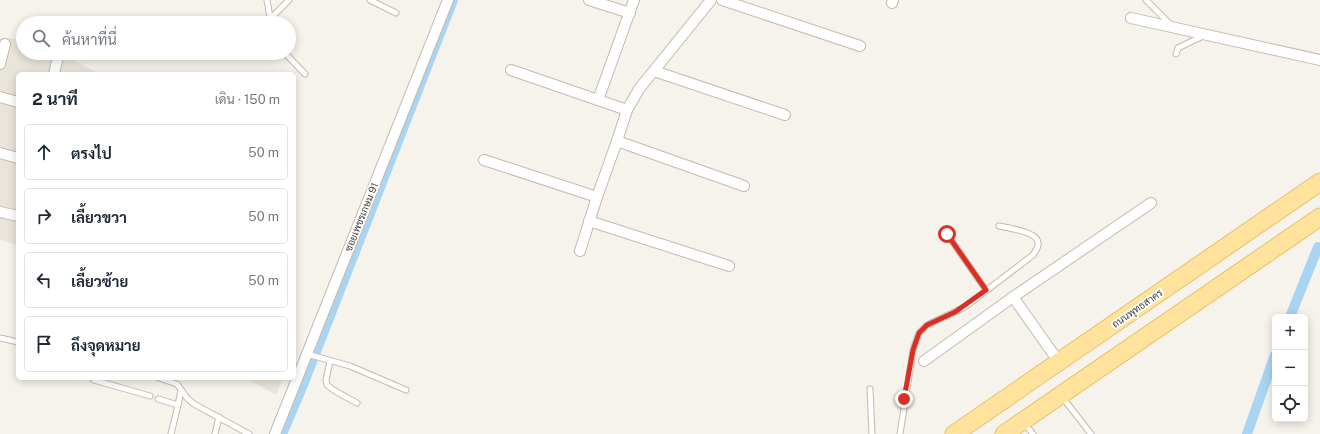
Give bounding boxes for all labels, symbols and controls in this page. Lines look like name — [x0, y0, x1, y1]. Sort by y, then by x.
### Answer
search box — [16, 16, 296, 60]
icon: search — [30, 27, 52, 49]
text: ค้นหาที่นี่ — [62, 31, 117, 48]
text: 2 นาที — [32, 89, 78, 109]
text: เดิน · 150 m — [215, 92, 280, 107]
icon: ahead — [33, 141, 55, 163]
text: ตรงไป — [71, 145, 112, 162]
text: 50 m — [248, 145, 279, 160]
street label: ซอยเพชรเกษม 91 — [342, 181, 380, 253]
icon: right — [33, 205, 55, 227]
text: เลี้ยวขวา — [71, 209, 127, 226]
text: 50 m — [248, 209, 279, 224]
route start — [938, 225, 956, 243]
icon: left — [33, 269, 55, 291]
text: เลี้ยวซ้าย — [71, 273, 128, 290]
text: 50 m — [248, 273, 279, 288]
street label: ถนนพุทธสาคร — [1109, 286, 1166, 332]
map controls — [1272, 314, 1308, 422]
button: + — [1272, 314, 1308, 350]
icon: arrive — [33, 333, 55, 355]
text: ถึงจุดหมาย — [71, 337, 141, 354]
button: − — [1272, 350, 1308, 386]
button: locate — [1272, 386, 1308, 422]
route end — [895, 390, 913, 408]

